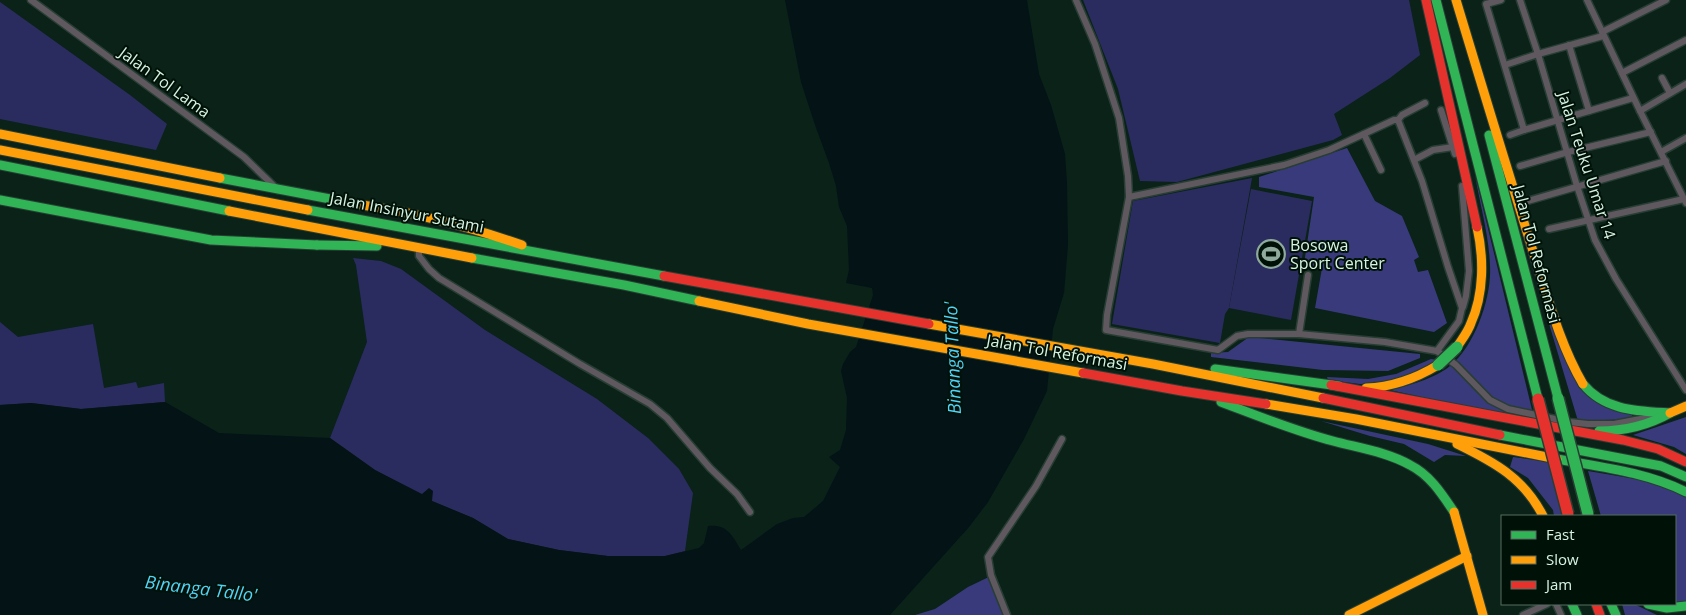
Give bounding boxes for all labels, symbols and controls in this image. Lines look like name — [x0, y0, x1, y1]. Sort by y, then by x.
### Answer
street label: Jalan Tol Lama — [113, 40, 215, 123]
street label: Jalan Teuku Umar 14 — [1552, 86, 1621, 242]
street label: Jalan Tol Reformasi — [1507, 180, 1566, 326]
street label: Jalan Insinyur Sutami — [326, 186, 486, 238]
place label: Bosowa Sport Center — [1290, 234, 1385, 274]
sports icon: Bosowa Sport Center — [1256, 239, 1286, 269]
water label: Binanga Tallo' — [938, 300, 966, 415]
street label: Jalan Tol Reformasi — [983, 328, 1129, 375]
legend — [1501, 515, 1676, 605]
text: Fast — [1546, 524, 1575, 544]
text: Slow — [1546, 549, 1579, 569]
water label: Binanga Tallo' — [144, 569, 260, 607]
text: Jam — [1544, 574, 1572, 594]

